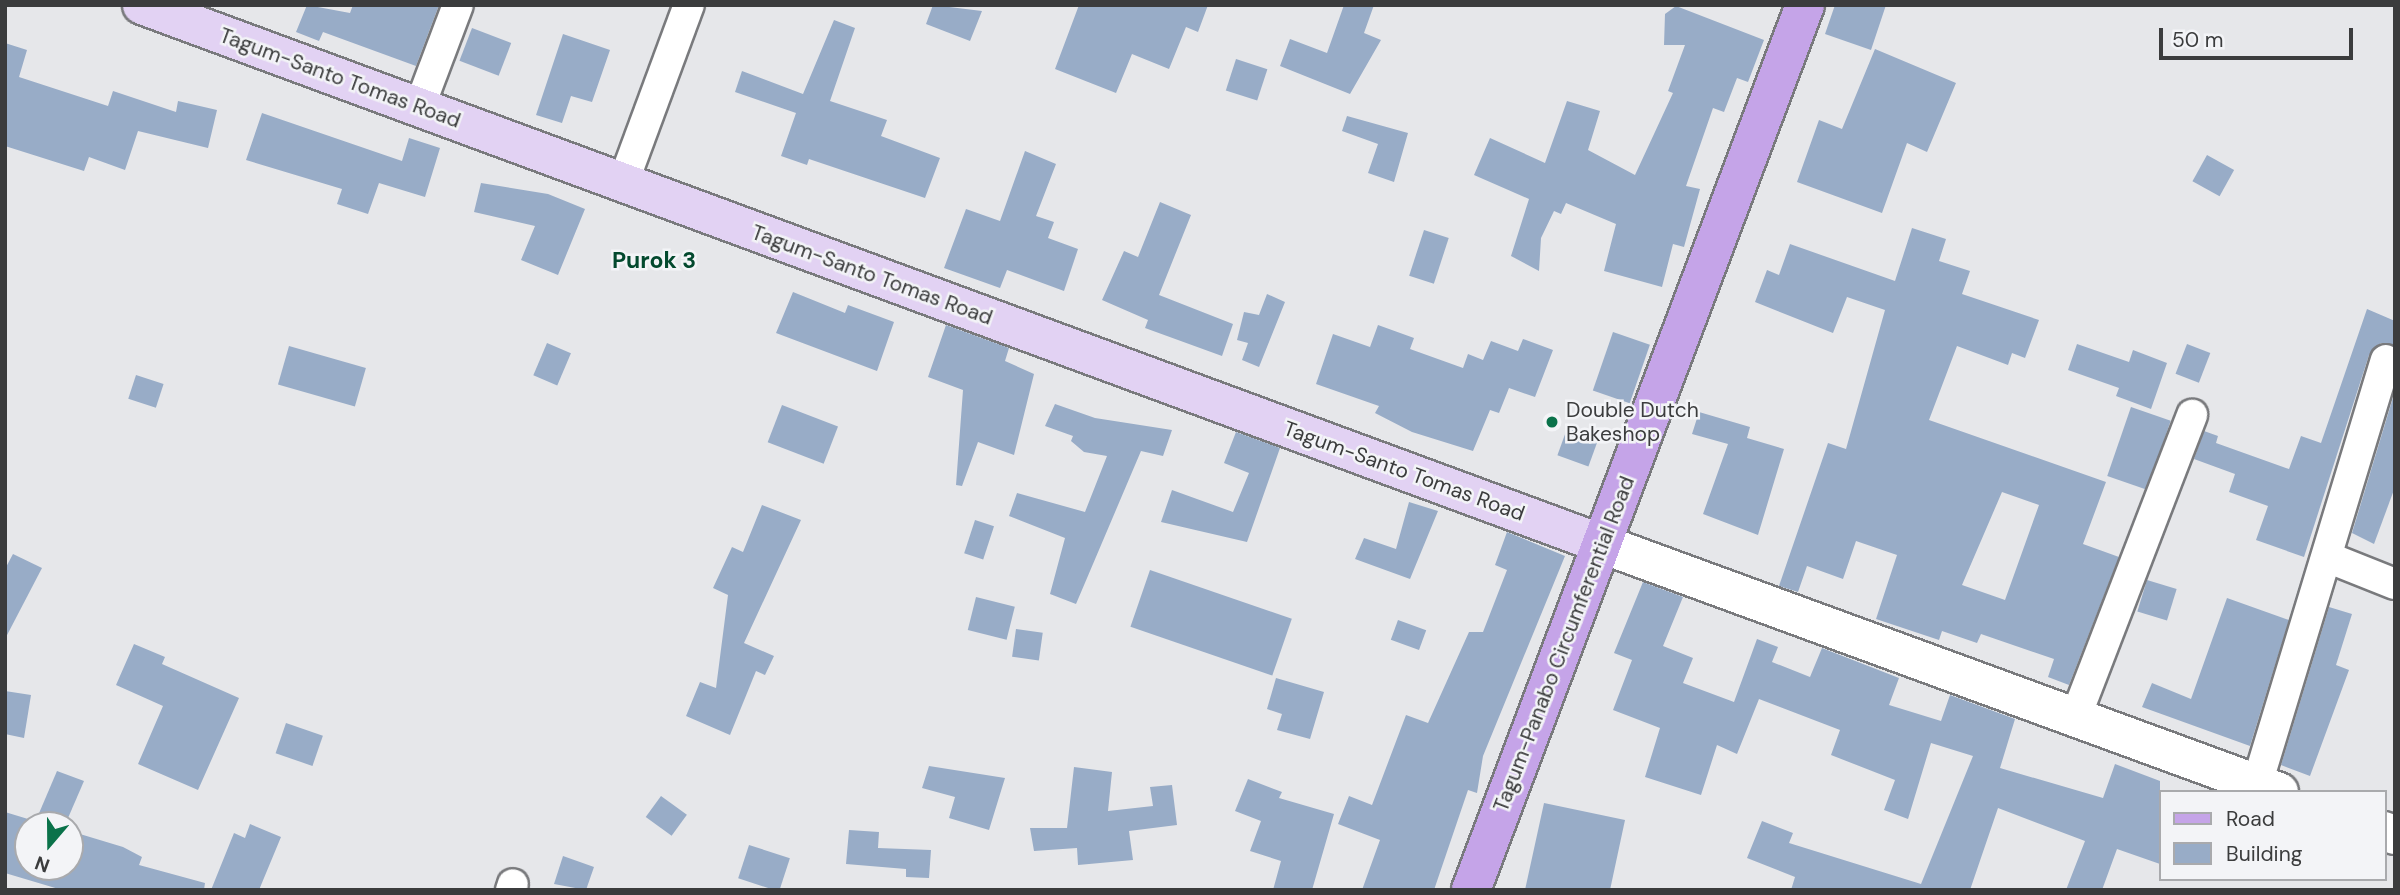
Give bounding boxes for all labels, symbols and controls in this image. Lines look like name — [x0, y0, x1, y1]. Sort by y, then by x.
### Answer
scale bar — [2162, 14, 2356, 58]
street label: Tagum-Santo Tomas Road — [216, 23, 464, 133]
text: 50 m — [2172, 26, 2223, 54]
street label: Tagum-Santo Tomas Road — [748, 220, 996, 330]
district label: Purok 3 — [612, 246, 696, 274]
place label: Double Dutch Bakeshop — [1566, 397, 1699, 447]
marker: Double Dutch Bakeshop — [1544, 414, 1560, 430]
street label: Tagum-Santo Tomas Road — [1280, 416, 1528, 526]
street label: Tagum-Panabo Circumferential Road — [1488, 473, 1640, 815]
legend — [2158, 790, 2386, 881]
text: Road — [2226, 805, 2275, 833]
north arrow — [14, 811, 84, 881]
text: Building — [2226, 840, 2302, 868]
text: N — [32, 850, 53, 878]

